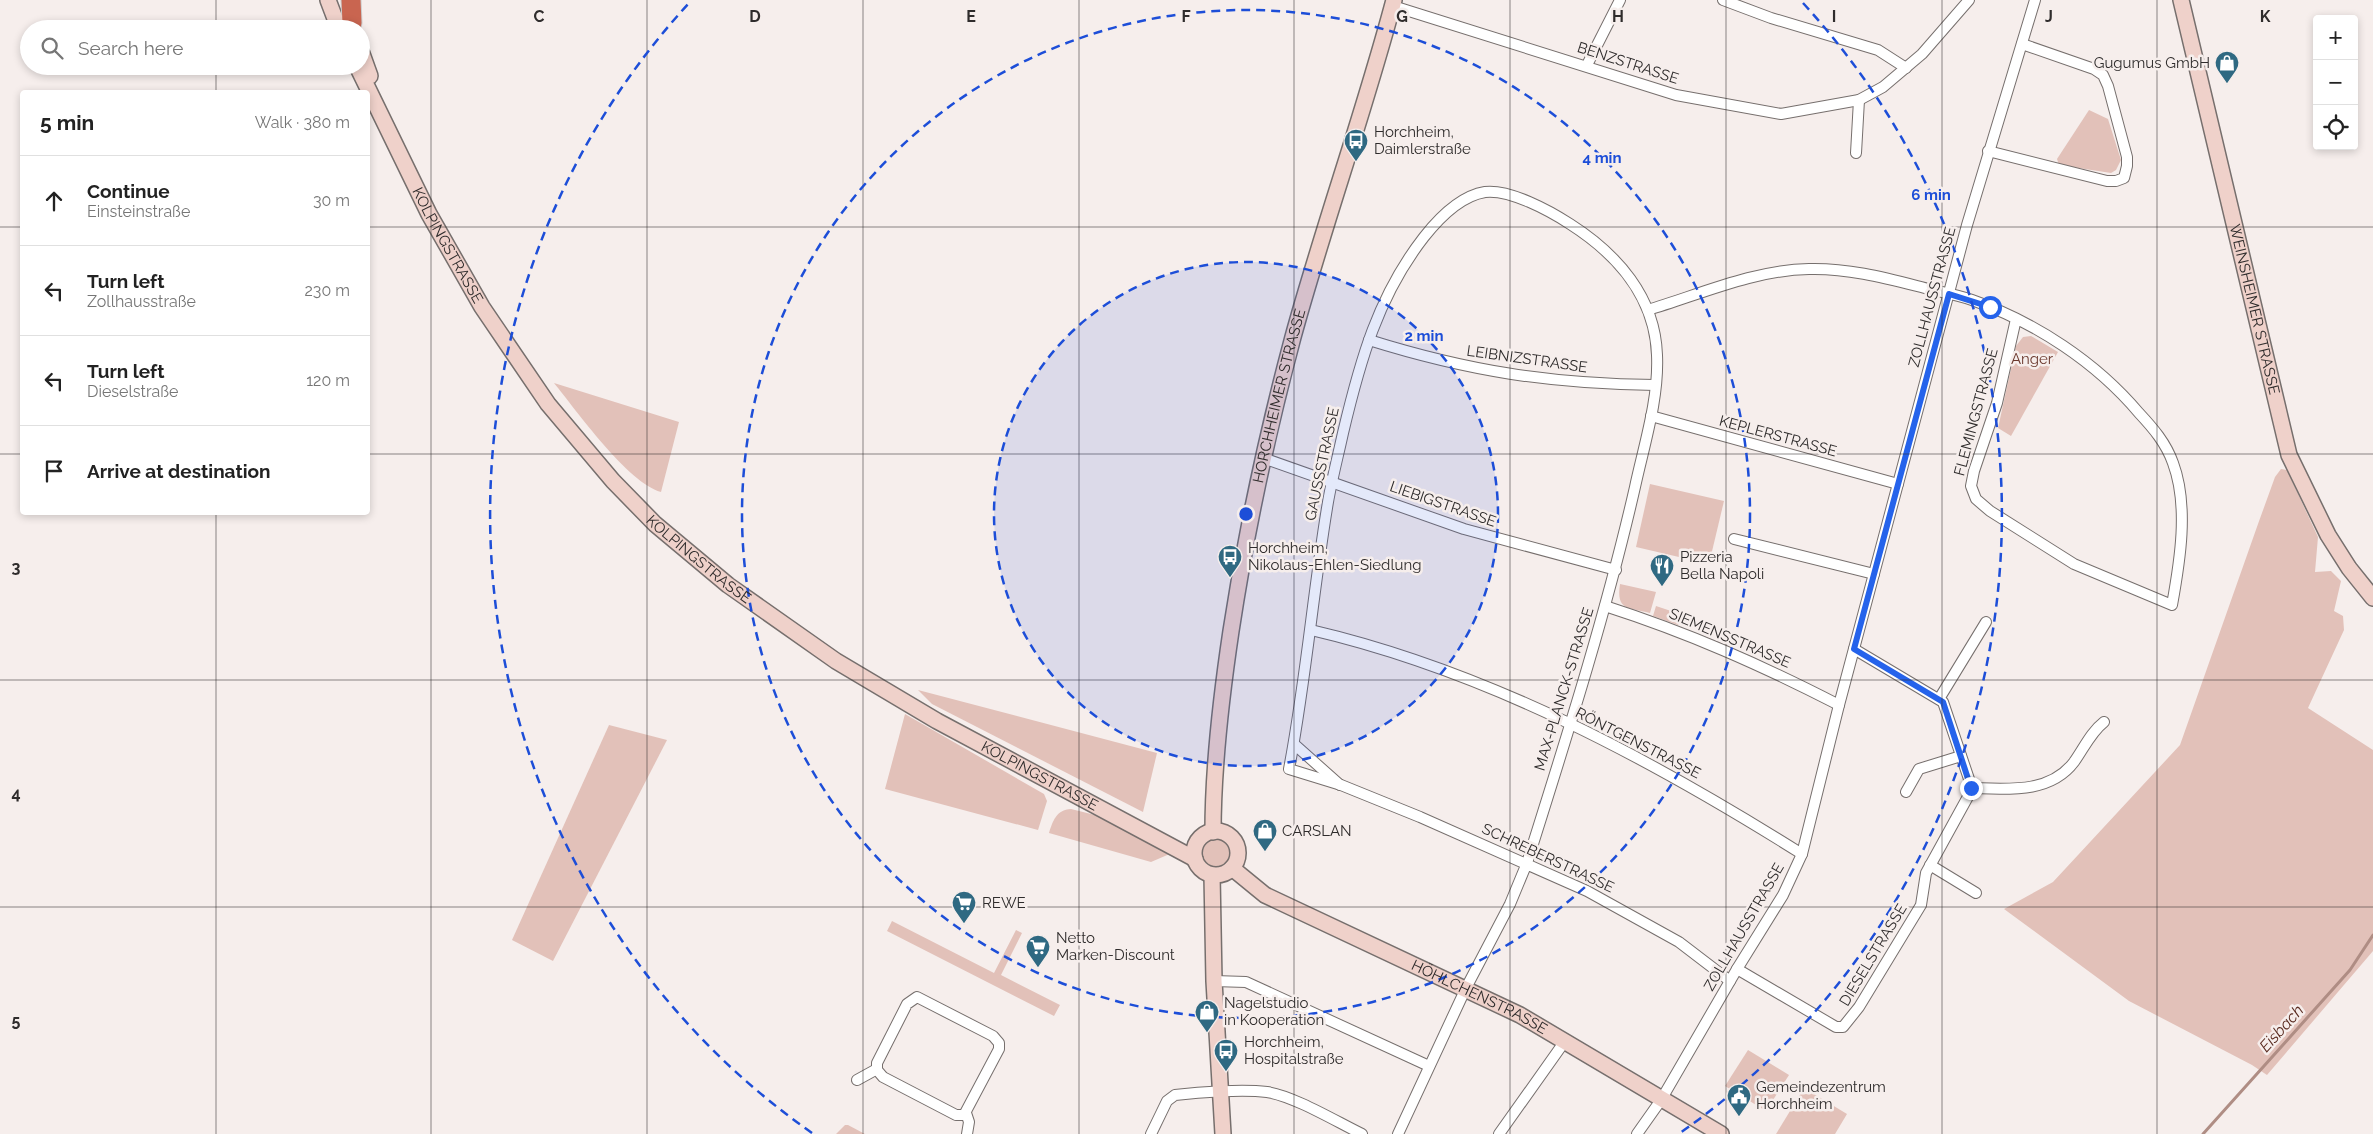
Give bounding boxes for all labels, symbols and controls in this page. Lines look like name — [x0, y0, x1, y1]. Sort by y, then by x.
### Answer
text: C — [534, 7, 545, 26]
text: D — [749, 7, 761, 26]
text: E — [966, 7, 976, 26]
text: F — [1181, 7, 1191, 26]
text: G — [1396, 7, 1408, 26]
text: H — [1612, 7, 1624, 26]
text: I — [1832, 7, 1836, 26]
text: J — [2045, 7, 2053, 26]
text: K — [2260, 7, 2271, 26]
map controls — [2313, 15, 2358, 150]
button: + — [2313, 15, 2358, 60]
search box — [20, 20, 370, 75]
icon: search — [38, 34, 66, 62]
text: Search here — [78, 37, 184, 59]
street label: BENZSTRASSE — [1575, 38, 1681, 88]
shop icon: Gugumus GmbH — [2214, 50, 2240, 84]
place label: Gugumus GmbH — [2094, 54, 2210, 72]
button: − — [2313, 60, 2358, 105]
button: locate — [2313, 105, 2358, 150]
text: 5 min — [40, 110, 94, 135]
text: Walk · 380 m — [255, 113, 350, 132]
place label: Horchheim, Daimlerstraße — [1374, 123, 1471, 158]
bus stop icon: Horchheim, Daimlerstraße — [1343, 128, 1369, 162]
text: 4 min — [1582, 149, 1622, 167]
text: Continue — [87, 180, 170, 202]
street label: KOLPINGSTRASSE — [408, 184, 487, 307]
text: 6 min — [1911, 186, 1951, 204]
icon: ahead — [40, 187, 68, 215]
text: 30 m — [313, 191, 350, 210]
text: Einsteinstraße — [87, 202, 190, 221]
street label: WEINSHEIMER STRASSE — [2226, 222, 2283, 396]
street label: ZOLLHAUSSTRASSE — [1905, 225, 1959, 369]
text: Turn left — [87, 270, 164, 292]
icon: left — [40, 277, 68, 305]
text: 230 m — [305, 281, 350, 300]
text: Zollhausstraße — [87, 292, 196, 311]
route start — [1979, 296, 2002, 319]
street label: HORCHHEIMER STRASSE — [1249, 307, 1309, 485]
text: 2 min — [1405, 327, 1443, 345]
street label: LEIBNIZSTRASSE — [1466, 342, 1588, 376]
street label: FLEMINGSTRASSE — [1950, 346, 2002, 478]
park label: Anger — [2011, 350, 2054, 368]
text: Turn left — [87, 360, 164, 382]
icon: left — [40, 367, 68, 395]
text: 120 m — [306, 371, 350, 390]
text: Dieselstraße — [87, 382, 178, 401]
street label: GAUSSSTRASSE — [1301, 406, 1343, 522]
street label: KEPLERSTRASSE — [1717, 412, 1839, 460]
icon: arrive — [40, 457, 68, 485]
text: Arrive at destination — [87, 460, 271, 482]
street label: LIEBIGSTRASSE — [1387, 477, 1499, 531]
centre of rings — [1237, 505, 1255, 523]
street label: KOLPINGSTRASSE — [642, 511, 754, 607]
place label: Horchheim, Nikolaus-Ehlen-Siedlung — [1248, 539, 1421, 574]
bus stop icon: Horchheim, Nikolaus-Ehlen-Siedlung — [1217, 544, 1243, 578]
place label: Pizzeria Bella Napoli — [1680, 548, 1764, 583]
restaurant icon: Pizzeria Bella Napoli — [1649, 553, 1675, 587]
text: 3 — [12, 558, 21, 577]
street label: SIEMENSSTRASSE — [1667, 604, 1793, 672]
street label: MAX-PLANCK-STRASSE — [1531, 605, 1597, 773]
street label: RÖNTGENSTRASSE — [1572, 703, 1704, 782]
street label: KOLPINGSTRASSE — [978, 737, 1101, 815]
route end — [1960, 777, 1983, 800]
text: 4 — [11, 784, 21, 803]
shop icon: CARSLAN — [1252, 818, 1278, 852]
street label: SCHREBERSTRASSE — [1479, 819, 1617, 897]
place label: CARSLAN — [1282, 822, 1352, 840]
street label: ZOLLHAUSSTRASSE — [1700, 860, 1788, 994]
supermarket icon: REWE — [951, 890, 977, 924]
place label: REWE — [982, 894, 1026, 912]
street label: DIESELSTRASSE — [1835, 901, 1911, 1009]
place label: Netto Marken-Discount — [1056, 929, 1175, 964]
supermarket icon: Netto Marken-Discount — [1025, 934, 1051, 968]
street label: HÖHLCHENSTRASSE — [1408, 956, 1551, 1038]
place label: Nagelstudio in Kooperation — [1224, 994, 1324, 1029]
shop icon: Nagelstudio in Kooperation — [1194, 999, 1220, 1033]
water label: Eisbach — [2255, 1001, 2307, 1056]
text: 5 — [12, 1011, 21, 1030]
place label: Horchheim, Hospitalstraße — [1244, 1033, 1344, 1068]
bus stop icon: Horchheim, Hospitalstraße — [1213, 1038, 1239, 1072]
place label: Gemeindezentrum Horchheim — [1756, 1078, 1886, 1113]
public building icon: Gemeindezentrum Horchheim — [1726, 1083, 1752, 1117]

